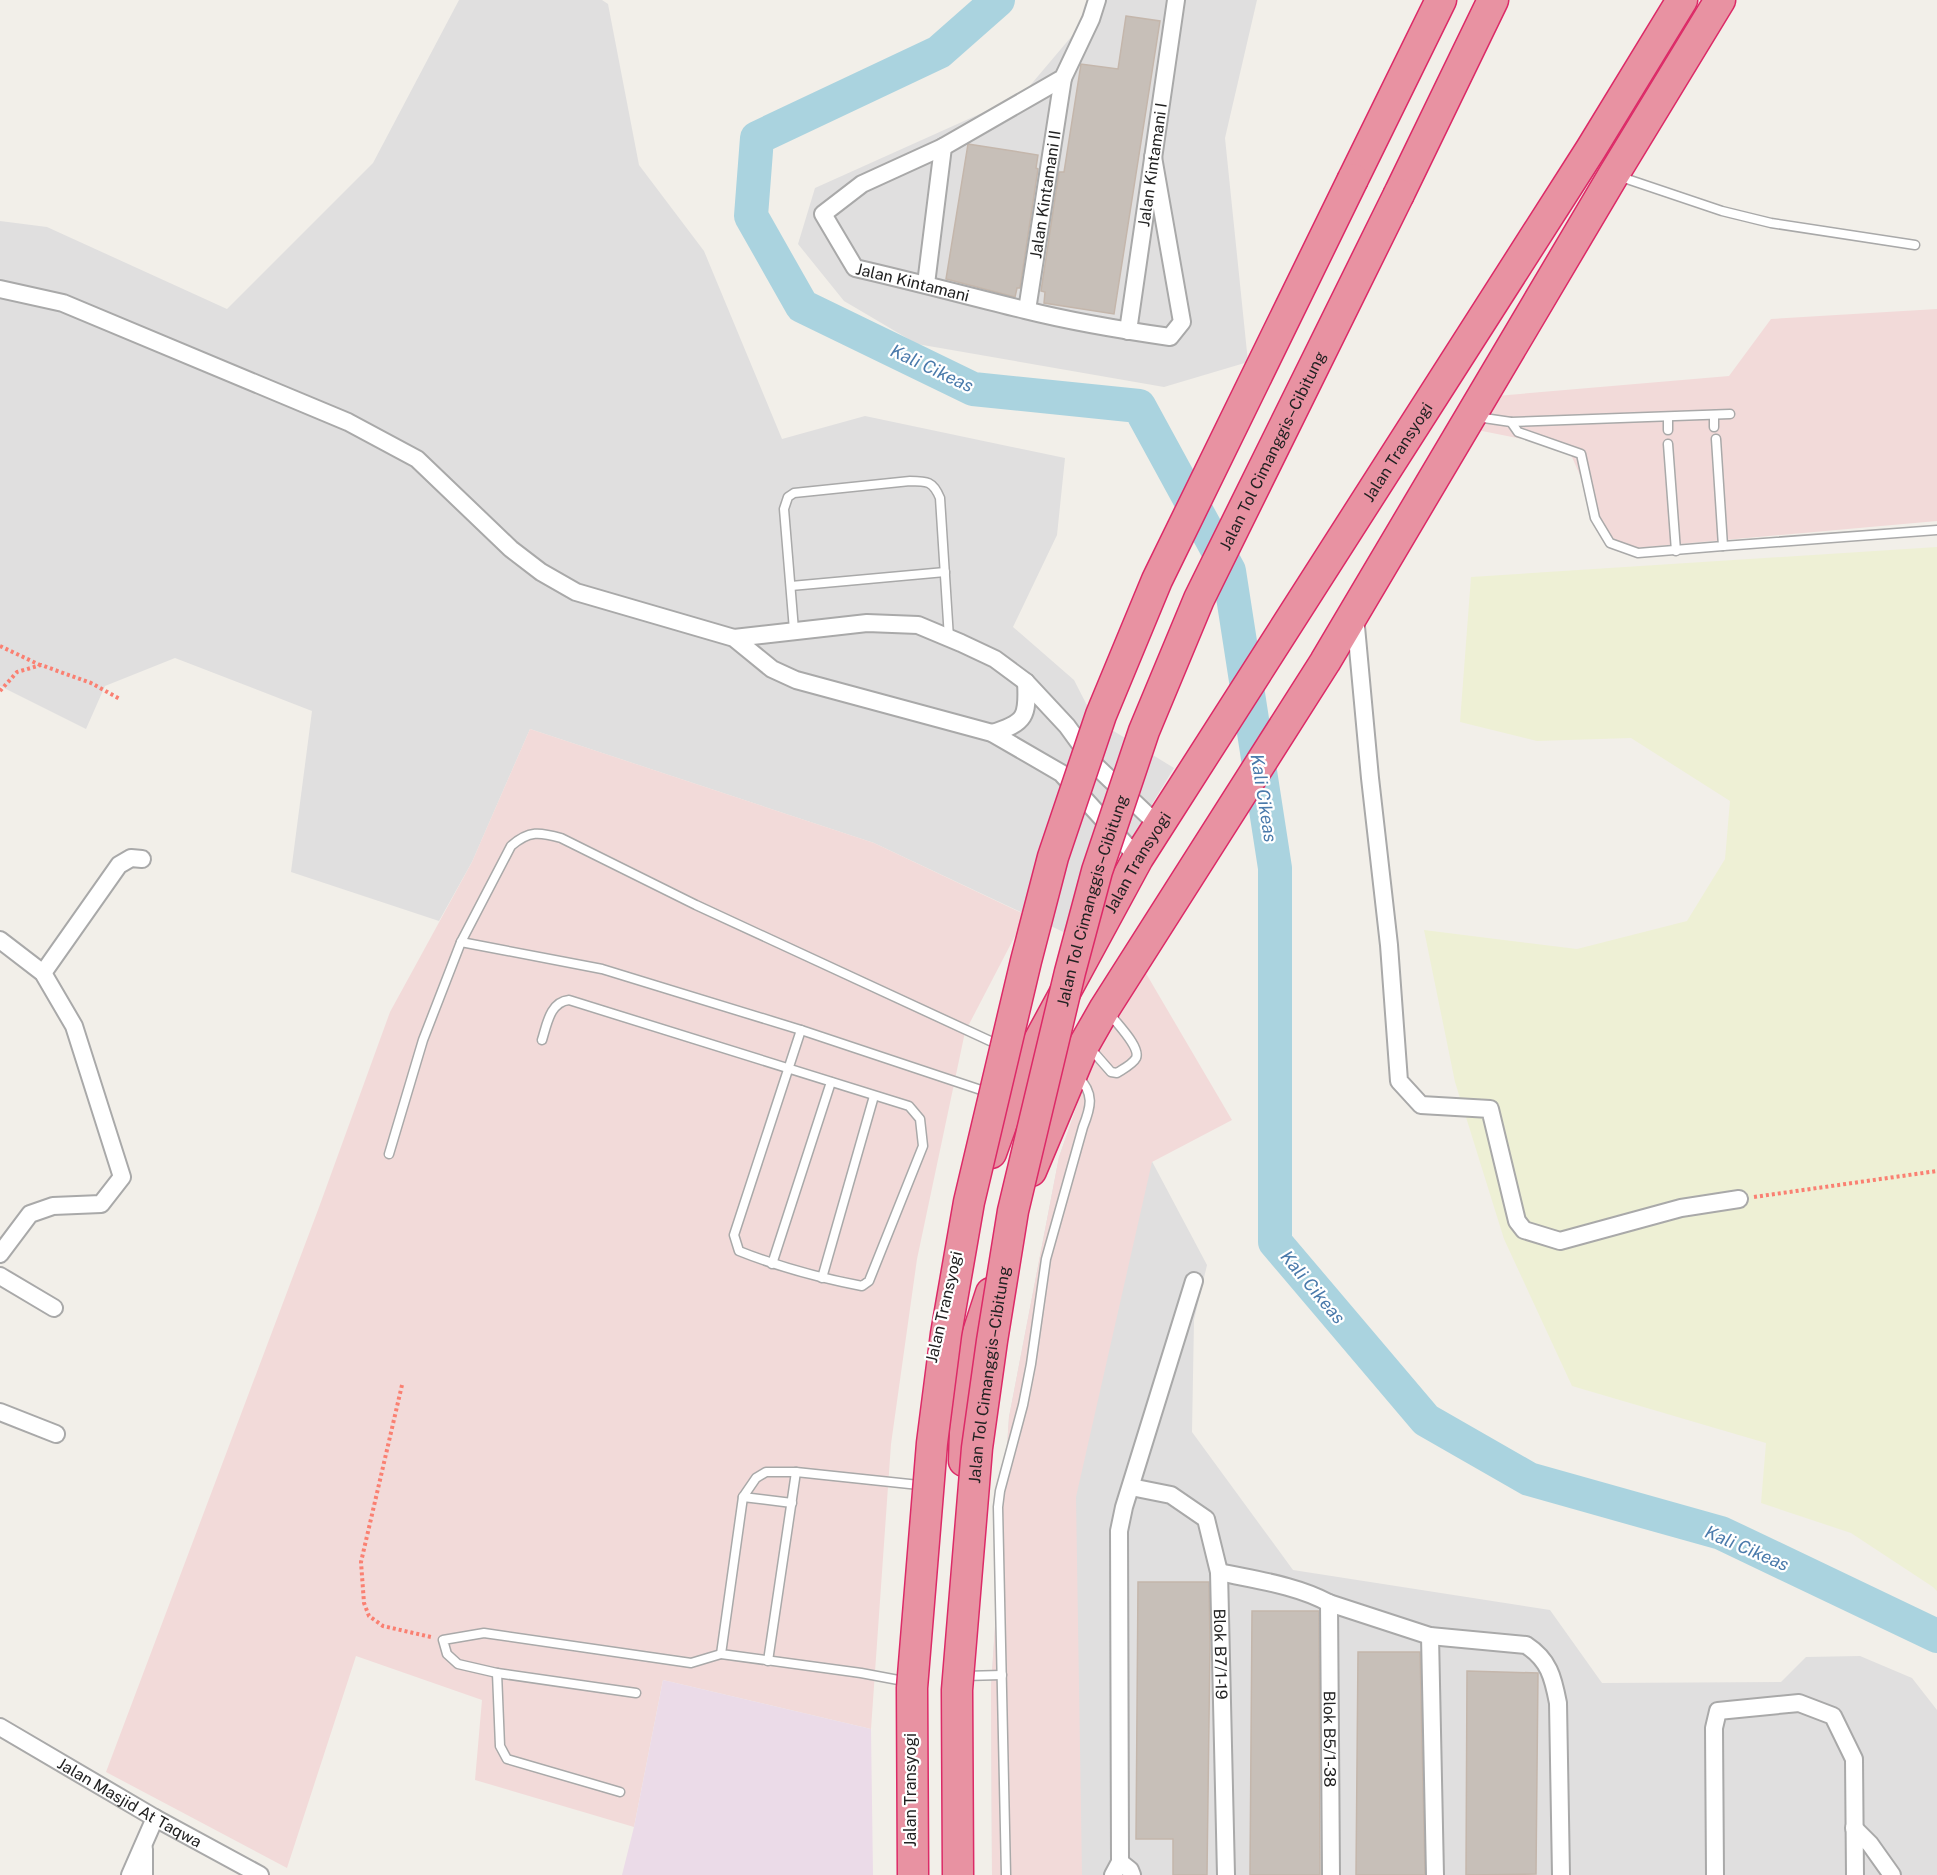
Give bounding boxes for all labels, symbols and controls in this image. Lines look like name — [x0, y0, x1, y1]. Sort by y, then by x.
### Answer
street label: Jalan Kintamani I — [1134, 101, 1170, 228]
street label: Jalan Kintamani II — [1026, 129, 1064, 260]
street label: Jalan Kintamani — [854, 259, 972, 305]
water label: Kali Cikeas — [887, 340, 977, 396]
street label: Jalan Tol Cimanggis–Cibitung — [1215, 348, 1329, 553]
street label: Jalan Transyogi — [1359, 399, 1436, 505]
water label: Kali Cikeas — [1247, 752, 1281, 844]
street label: Jalan Tol Cimanggis–Cibitung — [1053, 792, 1131, 1008]
street label: Jalan Transyogi — [1100, 808, 1175, 916]
water label: Kali Cikeas — [1276, 1246, 1350, 1328]
street label: Jalan Transyogi — [922, 1249, 966, 1365]
street label: Jalan Tol Cimanggis–Cibitung — [965, 1264, 1014, 1484]
water label: Kali Cikeas — [1702, 1521, 1792, 1575]
street label: Blok B7/1-19 — [1210, 1608, 1231, 1700]
street label: Blok B5/1-38 — [1320, 1691, 1340, 1787]
street label: Jalan Transyogi — [901, 1733, 920, 1847]
street label: Jalan Masjid At Taqwa — [54, 1753, 205, 1851]

